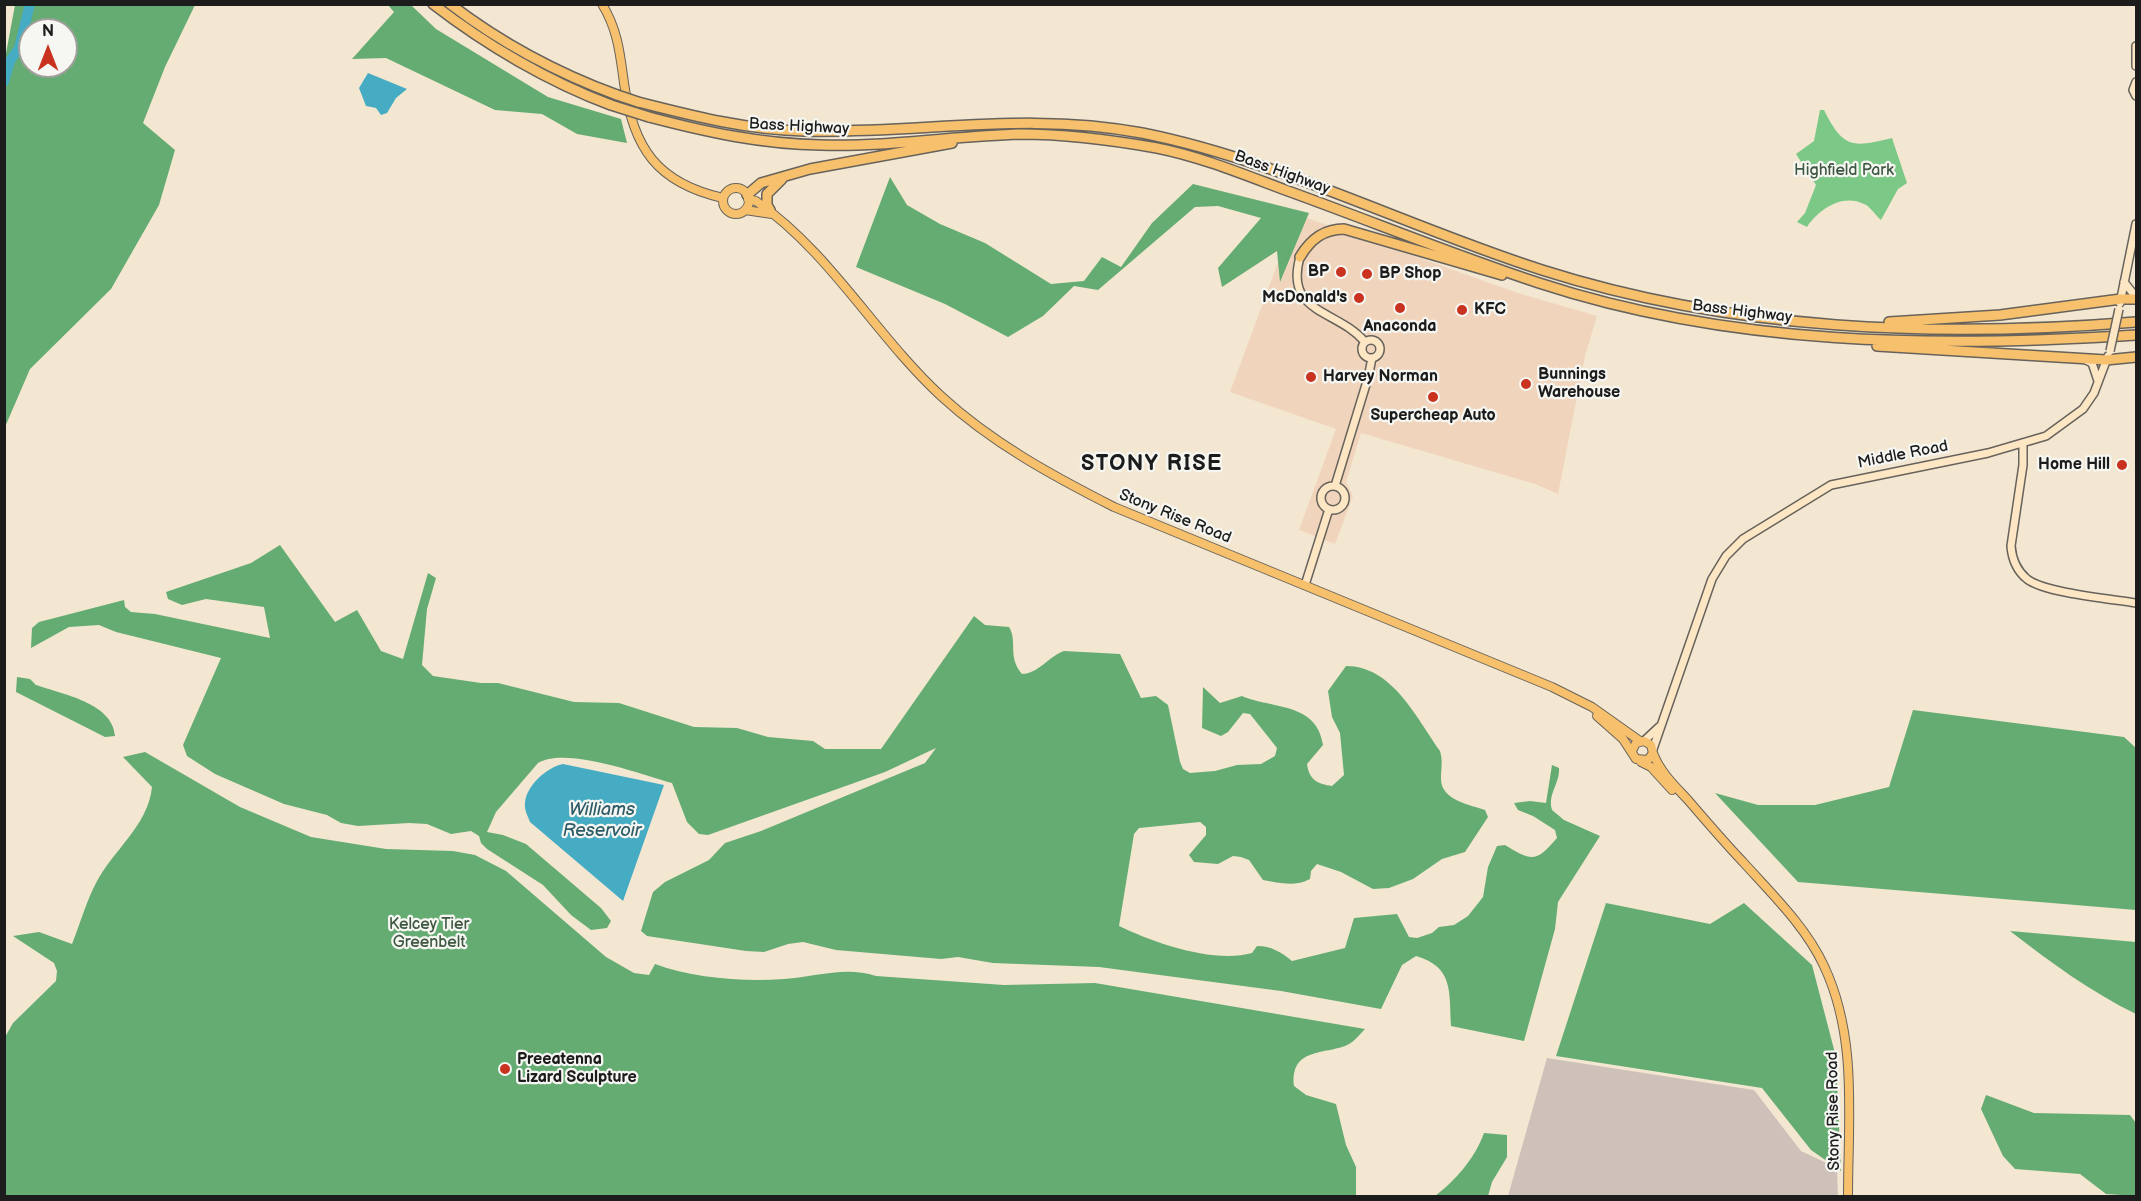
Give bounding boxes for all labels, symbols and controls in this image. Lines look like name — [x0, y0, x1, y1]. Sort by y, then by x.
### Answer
north arrow — [18, 18, 78, 78]
text: N — [42, 22, 54, 41]
street label: Bass Highway — [748, 115, 850, 139]
street label: Bass Highway — [1232, 147, 1332, 199]
park label: Highfield Park — [1794, 161, 1894, 181]
place label: BP — [1308, 262, 1329, 282]
place label: BP Shop — [1379, 264, 1441, 284]
marker: BP — [1334, 265, 1348, 279]
marker: BP Shop — [1360, 267, 1374, 281]
place label: McDonald's — [1262, 288, 1347, 308]
marker: McDonald's — [1352, 291, 1366, 305]
street label: Bass Highway — [1691, 296, 1793, 328]
place label: KFC — [1474, 300, 1506, 320]
marker: Anaconda — [1393, 301, 1407, 315]
marker: KFC — [1455, 303, 1469, 317]
place label: Anaconda — [1364, 317, 1436, 337]
place label: Bunnings Warehouse — [1538, 365, 1620, 403]
place label: Harvey Norman — [1323, 367, 1438, 387]
marker: Harvey Norman — [1304, 370, 1318, 384]
marker: Bunnings Warehouse — [1519, 377, 1533, 391]
marker: Supercheap Auto — [1426, 390, 1440, 404]
place label: Supercheap Auto — [1370, 406, 1496, 426]
street label: Middle Road — [1856, 437, 1950, 473]
district label: STONY RISE — [1081, 451, 1223, 477]
place label: Home Hill — [2038, 455, 2110, 475]
marker: Home Hill — [2115, 458, 2129, 472]
street label: Stony Rise Road — [1116, 486, 1234, 548]
water label: Williams Reservoir — [563, 799, 641, 842]
park label: Kelcey Tier Greenbelt — [389, 915, 469, 953]
place label: Preeatenna Lizard Sculpture — [517, 1050, 637, 1088]
street label: Stony Rise Road — [1823, 1051, 1845, 1171]
marker: Preeatenna Lizard Sculpture — [498, 1062, 512, 1076]

